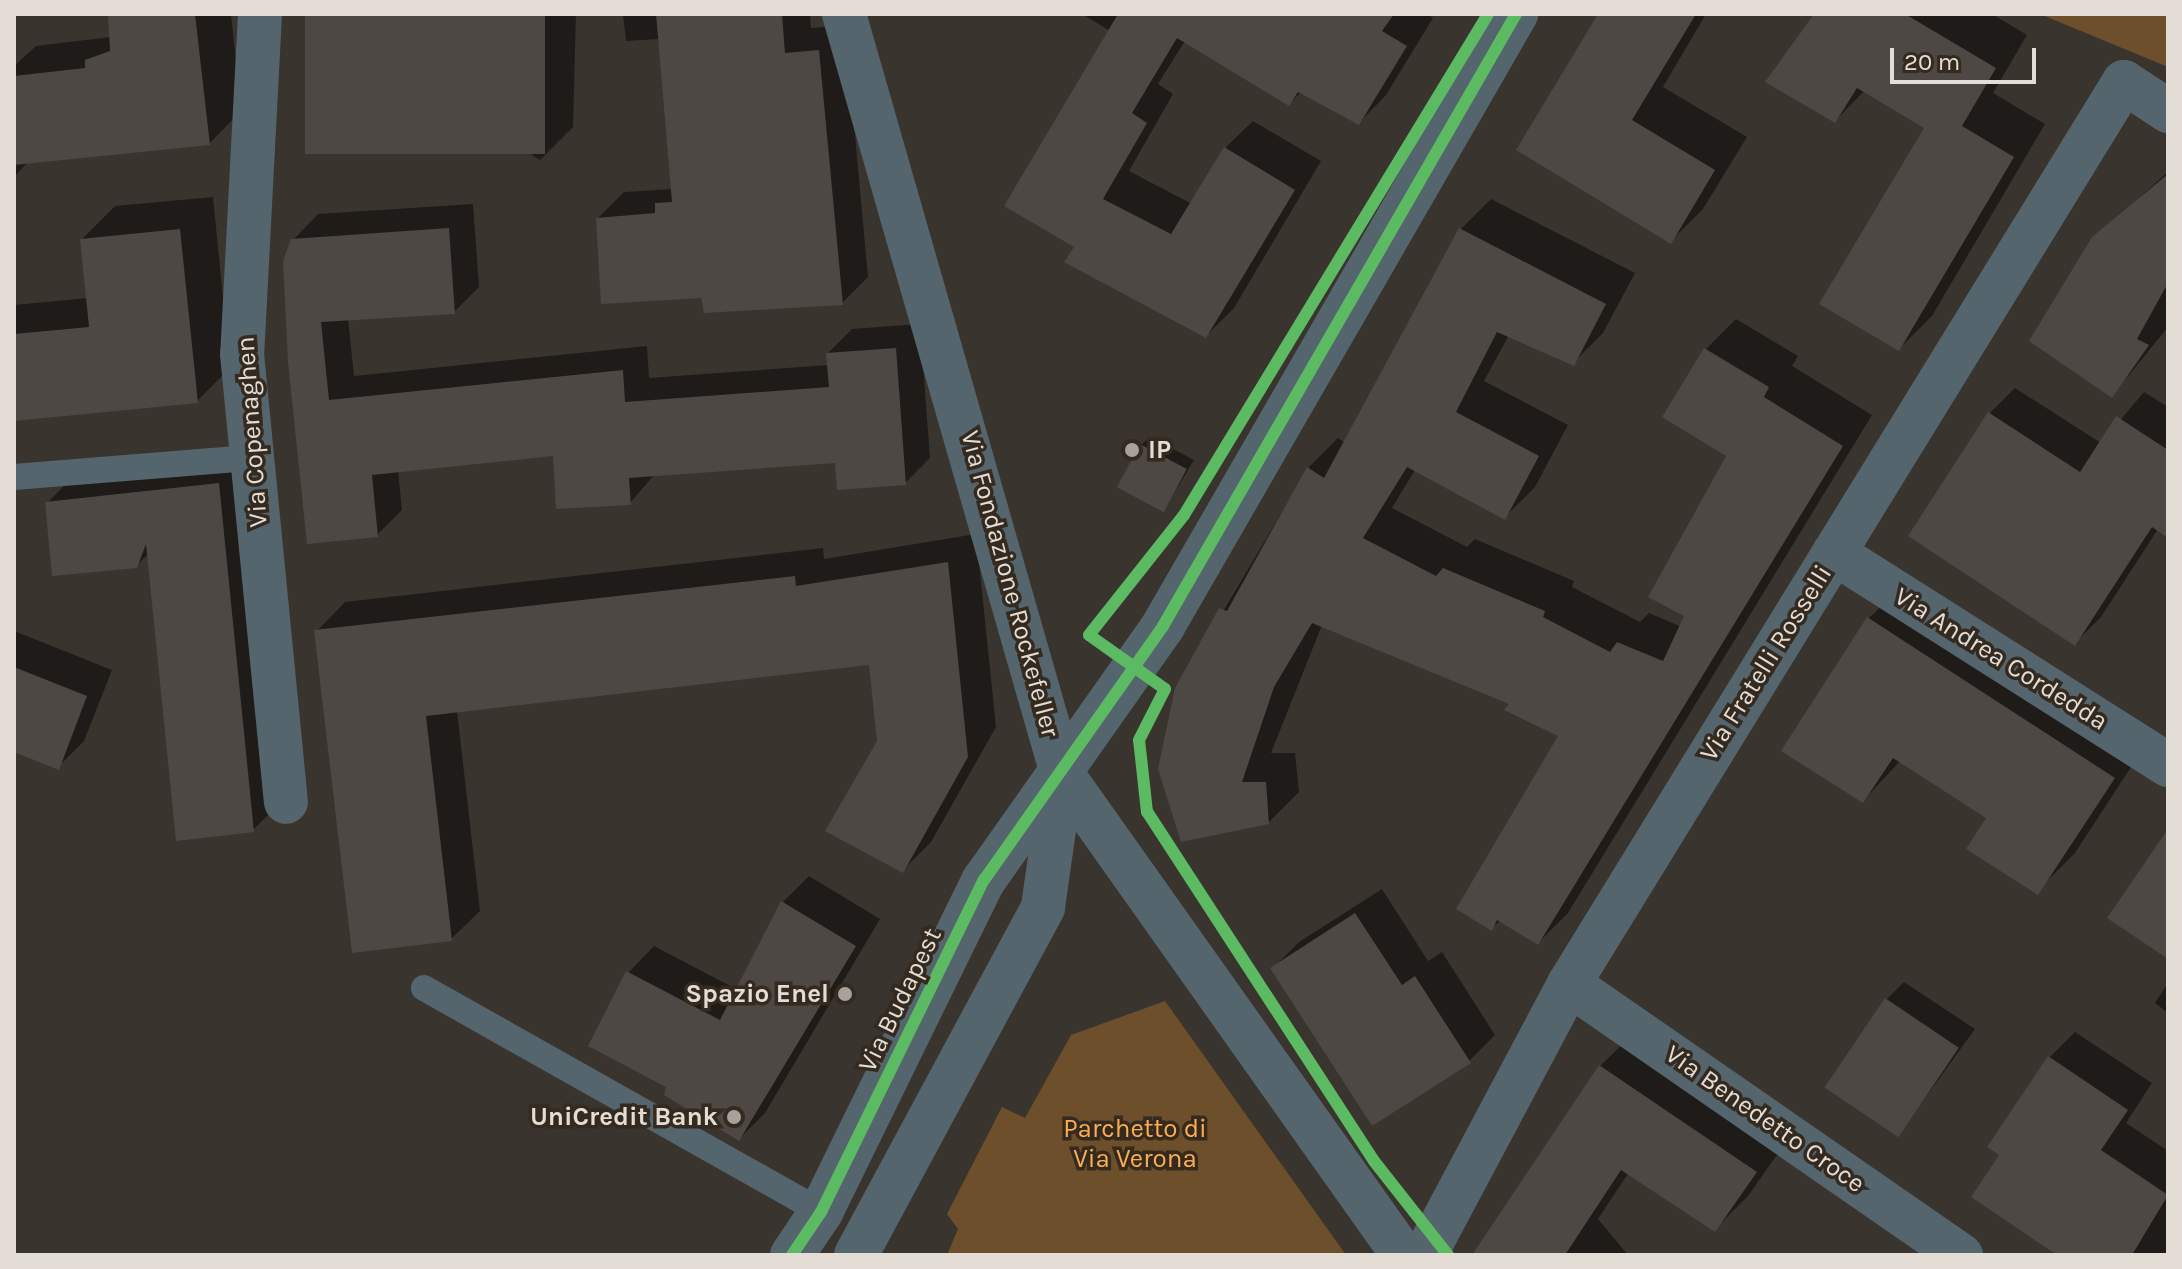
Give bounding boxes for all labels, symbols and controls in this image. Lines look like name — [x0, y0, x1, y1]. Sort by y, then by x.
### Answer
scale bar — [1894, 32, 2040, 82]
text: 20 m — [1904, 48, 1960, 76]
street label: Via Copenaghen — [230, 336, 274, 528]
street label: Via Fondazione Rockefeller — [954, 427, 1066, 741]
place label: IP — [1148, 434, 1171, 466]
marker: IP — [1123, 441, 1141, 459]
street label: Via Fratelli Rosselli — [1693, 559, 1839, 767]
street label: Via Andrea Cordedda — [1889, 581, 2113, 737]
street label: Via Budapest — [852, 923, 948, 1077]
place label: Spazio Enel — [686, 978, 829, 1010]
marker: Spazio Enel — [836, 985, 854, 1003]
street label: Via Benedetto Croce — [1659, 1038, 1871, 1200]
place label: UniCredit Bank — [530, 1101, 718, 1133]
marker: UniCredit Bank — [725, 1108, 743, 1126]
park label: Parchetto di Via Verona — [1063, 1113, 1207, 1174]

